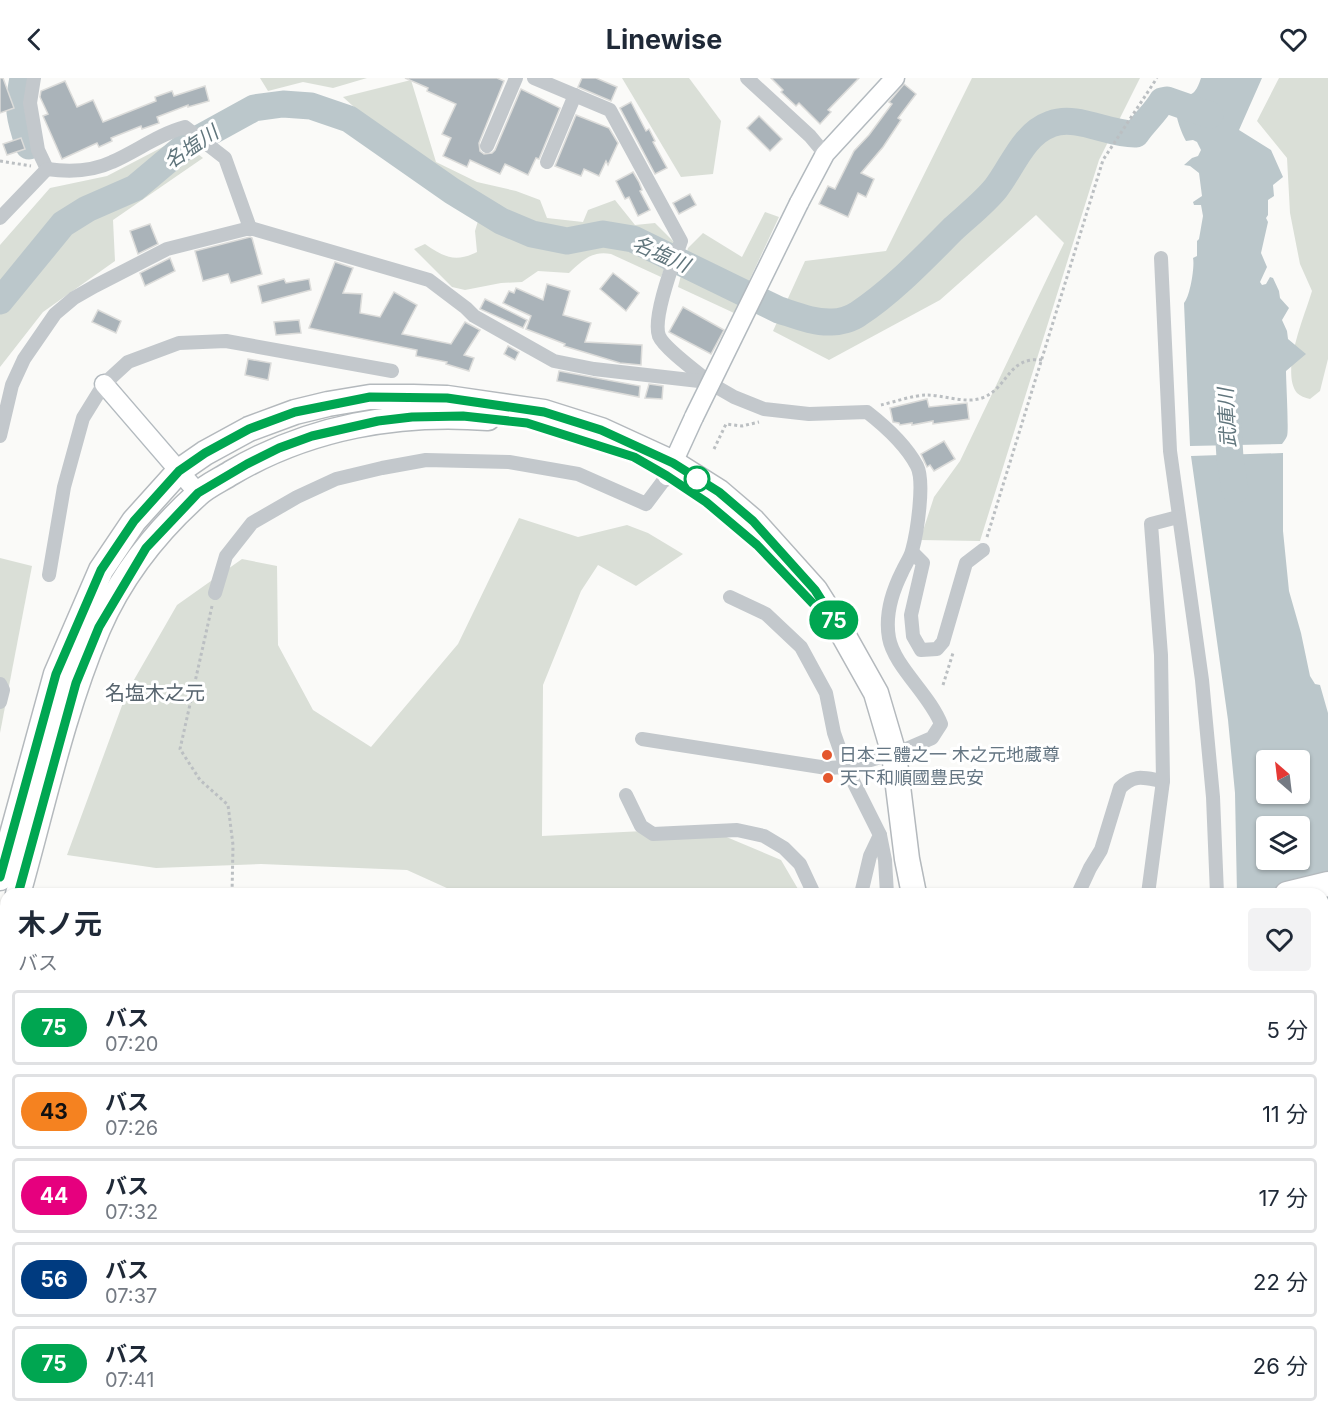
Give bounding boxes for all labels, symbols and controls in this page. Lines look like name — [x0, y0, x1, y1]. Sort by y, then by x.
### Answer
icon: back — [18, 23, 51, 56]
text: Linewise — [606, 23, 722, 56]
icon: heart — [1277, 23, 1310, 56]
water label: 名塩川 — [159, 119, 224, 174]
water label: 名塩川 — [629, 231, 695, 278]
water label: 武庫川 — [1213, 385, 1241, 449]
unlabelled marker — [684, 466, 710, 492]
line badge: 75 — [807, 600, 861, 640]
text: 75 — [821, 608, 847, 633]
district label: 名塩木之元 — [105, 681, 205, 705]
place label: 日本三體之一 木之元地蔵尊 — [839, 744, 1060, 765]
marker: 日本三體之一 木之元地蔵尊 — [820, 748, 834, 762]
north arrow — [1256, 750, 1310, 804]
map controls — [1256, 750, 1310, 870]
place label: 天下和順國豊民安 — [840, 767, 984, 788]
marker: 天下和順國豊民安 — [821, 771, 835, 785]
button: layers — [1256, 816, 1310, 870]
text: 木ノ元 — [18, 907, 102, 941]
button: heart — [1248, 908, 1311, 971]
text: バス — [18, 951, 58, 975]
text: バス — [105, 1005, 149, 1031]
text: 75 — [41, 1015, 67, 1040]
text: 5 分 — [1266, 1017, 1308, 1043]
text: 07:20 — [105, 1032, 158, 1056]
text: バス — [105, 1089, 149, 1115]
text: 43 — [40, 1099, 68, 1124]
text: 11 分 — [1262, 1101, 1308, 1127]
text: 07:26 — [105, 1116, 158, 1140]
text: バス — [105, 1173, 149, 1199]
text: 44 — [40, 1183, 68, 1208]
text: 17 分 — [1258, 1185, 1308, 1211]
text: 07:32 — [105, 1200, 158, 1224]
text: バス — [105, 1257, 149, 1283]
text: 56 — [40, 1267, 68, 1292]
text: 22 分 — [1253, 1269, 1308, 1295]
text: 07:37 — [105, 1284, 157, 1308]
text: バス — [105, 1341, 149, 1367]
text: 75 — [41, 1351, 67, 1376]
text: 26 分 — [1253, 1353, 1308, 1379]
text: 07:41 — [105, 1368, 154, 1392]

